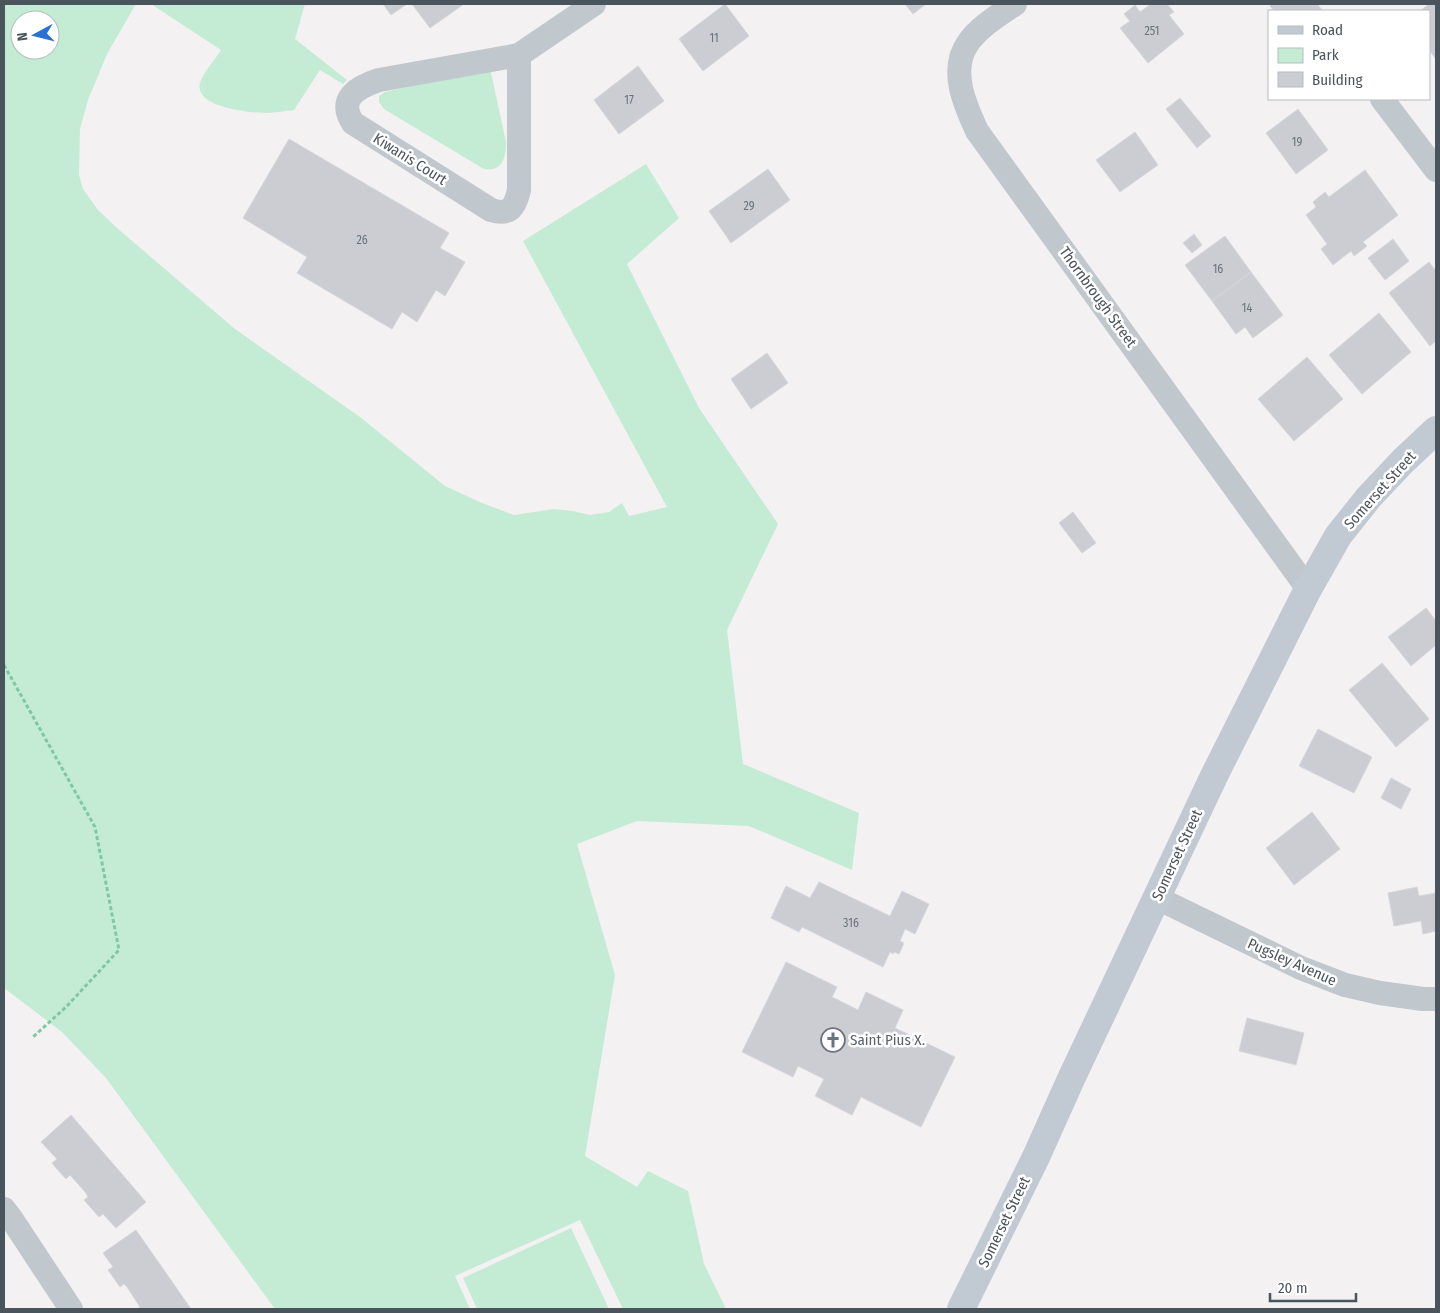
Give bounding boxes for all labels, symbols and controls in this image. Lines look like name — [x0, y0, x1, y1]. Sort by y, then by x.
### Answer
north arrow — [10, 10, 60, 60]
legend — [1268, 10, 1430, 100]
text: Road — [1312, 21, 1343, 39]
house number: 251 — [1145, 24, 1159, 38]
text: N — [14, 31, 32, 42]
house number: 11 — [709, 31, 719, 45]
text: Park — [1312, 46, 1339, 64]
text: Building — [1312, 71, 1363, 89]
house number: 17 — [624, 93, 634, 107]
street label: Kiwanis Court — [370, 129, 450, 189]
house number: 19 — [1292, 135, 1302, 149]
house number: 29 — [743, 199, 755, 213]
house number: 26 — [356, 233, 368, 247]
street label: Thornbrough Street — [1056, 243, 1141, 351]
house number: 16 — [1213, 262, 1223, 276]
house number: 14 — [1242, 301, 1252, 315]
street label: Somerset Street — [1340, 447, 1420, 533]
street label: Somerset Street — [1148, 807, 1206, 903]
house number: 316 — [843, 916, 859, 930]
street label: Pugsley Avenue — [1245, 934, 1339, 990]
church icon: Saint Pius X. — [820, 1027, 846, 1053]
place label: Saint Pius X. — [850, 1031, 925, 1049]
street label: Somerset Street — [974, 1174, 1034, 1270]
scale bar — [1270, 1270, 1356, 1302]
text: 20 m — [1278, 1279, 1308, 1297]

